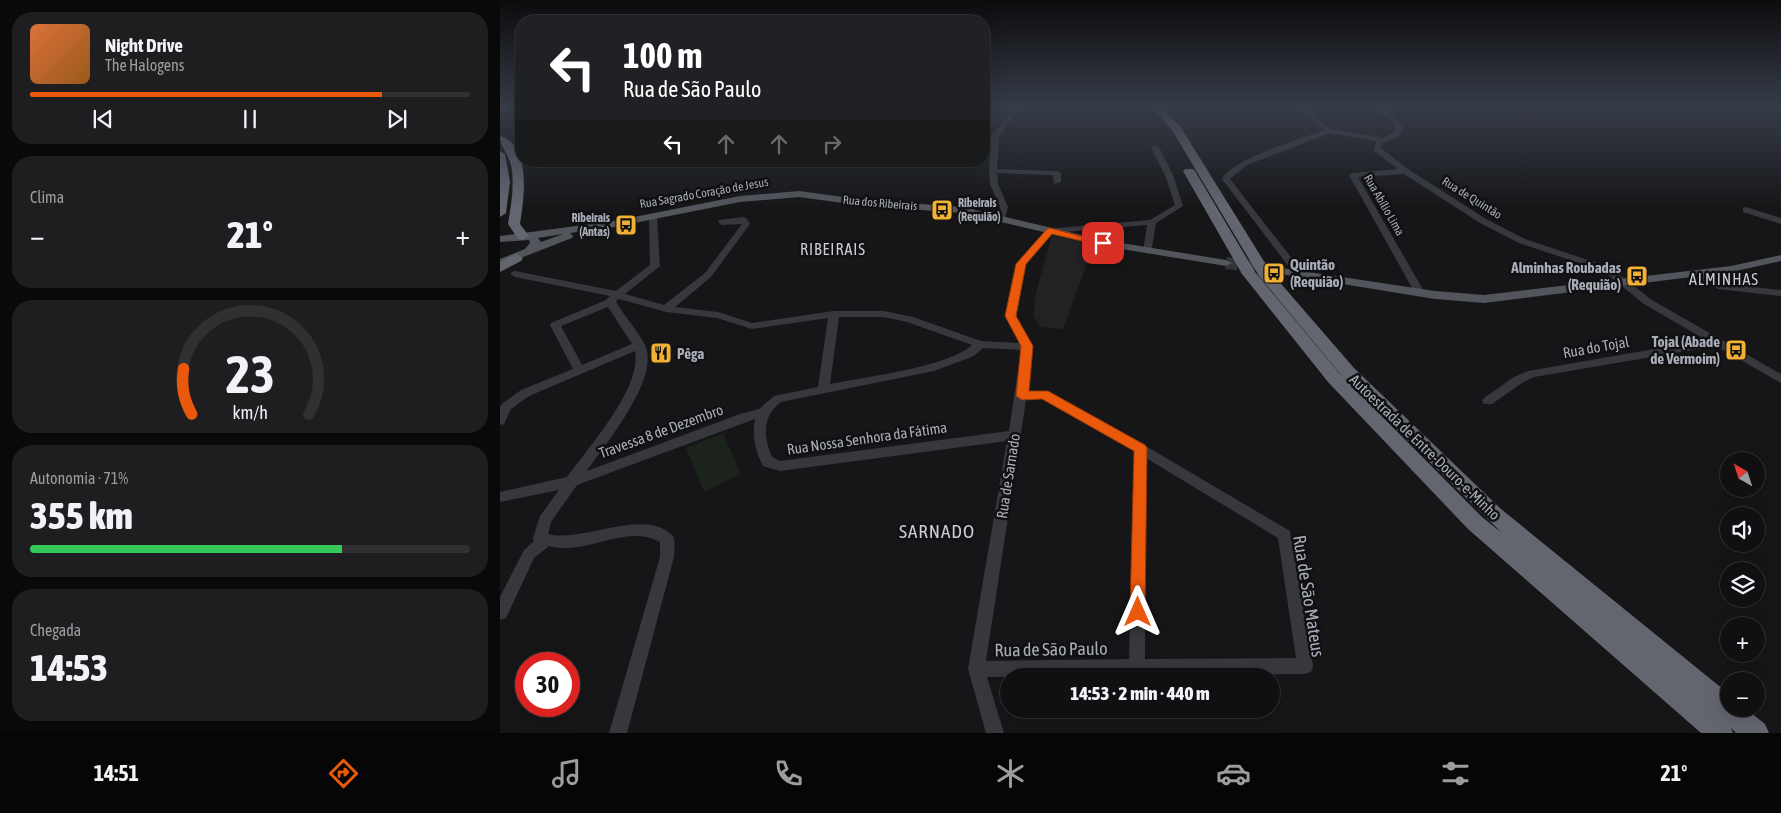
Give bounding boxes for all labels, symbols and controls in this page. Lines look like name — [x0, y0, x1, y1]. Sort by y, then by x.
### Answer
text: Night Drive — [105, 34, 183, 56]
icon: left — [540, 35, 605, 100]
text: 100 m — [623, 35, 702, 75]
text: The Halogens — [105, 56, 185, 74]
text: Rua de São Paulo — [623, 76, 761, 102]
icon: previous — [89, 105, 117, 133]
icon: pause — [236, 105, 264, 133]
icon: next — [383, 105, 411, 133]
icon: left — [659, 130, 687, 158]
icon: ahead — [712, 130, 740, 158]
icon: ahead — [765, 130, 793, 158]
icon: right — [818, 130, 846, 158]
street label: Rua Abílio Lima — [1361, 172, 1407, 238]
street label: Rua de Quintão — [1440, 174, 1505, 222]
street label: Rua Sagrado Coração de Jesus — [639, 175, 769, 211]
text: Clima — [30, 188, 64, 206]
street label: Rua dos Ribeirais — [842, 193, 918, 213]
place label: Ribeirais (Requião) — [958, 196, 1001, 224]
bus stop icon: Ribeirais (Requião) — [930, 198, 954, 222]
place label: Ribeirais (Antas) — [571, 211, 611, 239]
text: 21° — [227, 213, 273, 256]
bus stop icon: Ribeirais (Antas) — [614, 213, 638, 237]
text: − — [30, 219, 45, 251]
text: + — [455, 219, 470, 251]
pin — [1082, 222, 1124, 264]
icon: arrive — [1089, 229, 1117, 257]
district label: RIBEIRAIS — [800, 240, 866, 258]
place label: Quintão (Requião) — [1290, 256, 1343, 290]
place label: Alminhas Roubadas (Requião) — [1510, 259, 1622, 293]
bus stop icon: Quintão (Requião) — [1262, 261, 1286, 285]
bus stop icon: Alminhas Roubadas (Requião) — [1625, 264, 1649, 288]
district label: ALMINHAS — [1689, 270, 1759, 288]
street label: Rua do Tojal — [1561, 333, 1631, 361]
place label: Tojal (Abade de Vermoim) — [1650, 333, 1720, 367]
bus stop icon: Tojal (Abade de Vermoim) — [1724, 338, 1748, 362]
restaurant icon: Pêga — [649, 341, 673, 365]
text: 23 — [226, 344, 274, 404]
place label: Pêga — [677, 345, 704, 362]
street label: Autoestrada de Entre-Douro-e-Minho — [1346, 371, 1504, 523]
street label: Travessa 8 de Dezembro — [597, 401, 725, 461]
text: km/h — [232, 402, 268, 423]
street label: Rua Nossa Senhora da Fátima — [786, 418, 948, 458]
street label: Rua de Sarnado — [993, 432, 1023, 520]
north arrow — [1720, 452, 1765, 498]
map controls — [1720, 452, 1765, 717]
text: Autonomia · 71% — [30, 469, 128, 487]
text: 355 km — [30, 494, 133, 537]
button: sound — [1720, 507, 1765, 552]
district label: SARNADO — [899, 520, 975, 542]
street label: Rua de São Mateus — [1289, 534, 1329, 658]
button: layers — [1720, 562, 1765, 607]
position arrow — [1111, 585, 1163, 637]
button: + — [1720, 617, 1765, 662]
text: Chegada — [30, 621, 81, 639]
street label: Rua de São Paulo — [994, 638, 1108, 660]
text: 14:53 — [30, 646, 108, 689]
speed limit sign: 30 — [515, 652, 580, 717]
button: − — [1720, 672, 1765, 717]
text: 14:53 · 2 min · 440 m — [1070, 682, 1210, 704]
icon: directions — [326, 756, 361, 791]
icon: music — [549, 756, 584, 791]
icon: phone — [771, 756, 806, 791]
icon: climate — [993, 756, 1028, 791]
icon: car — [1216, 756, 1251, 791]
icon: filters — [1438, 756, 1473, 791]
text: 14:51 — [94, 760, 139, 786]
text: 21° — [1660, 760, 1687, 786]

